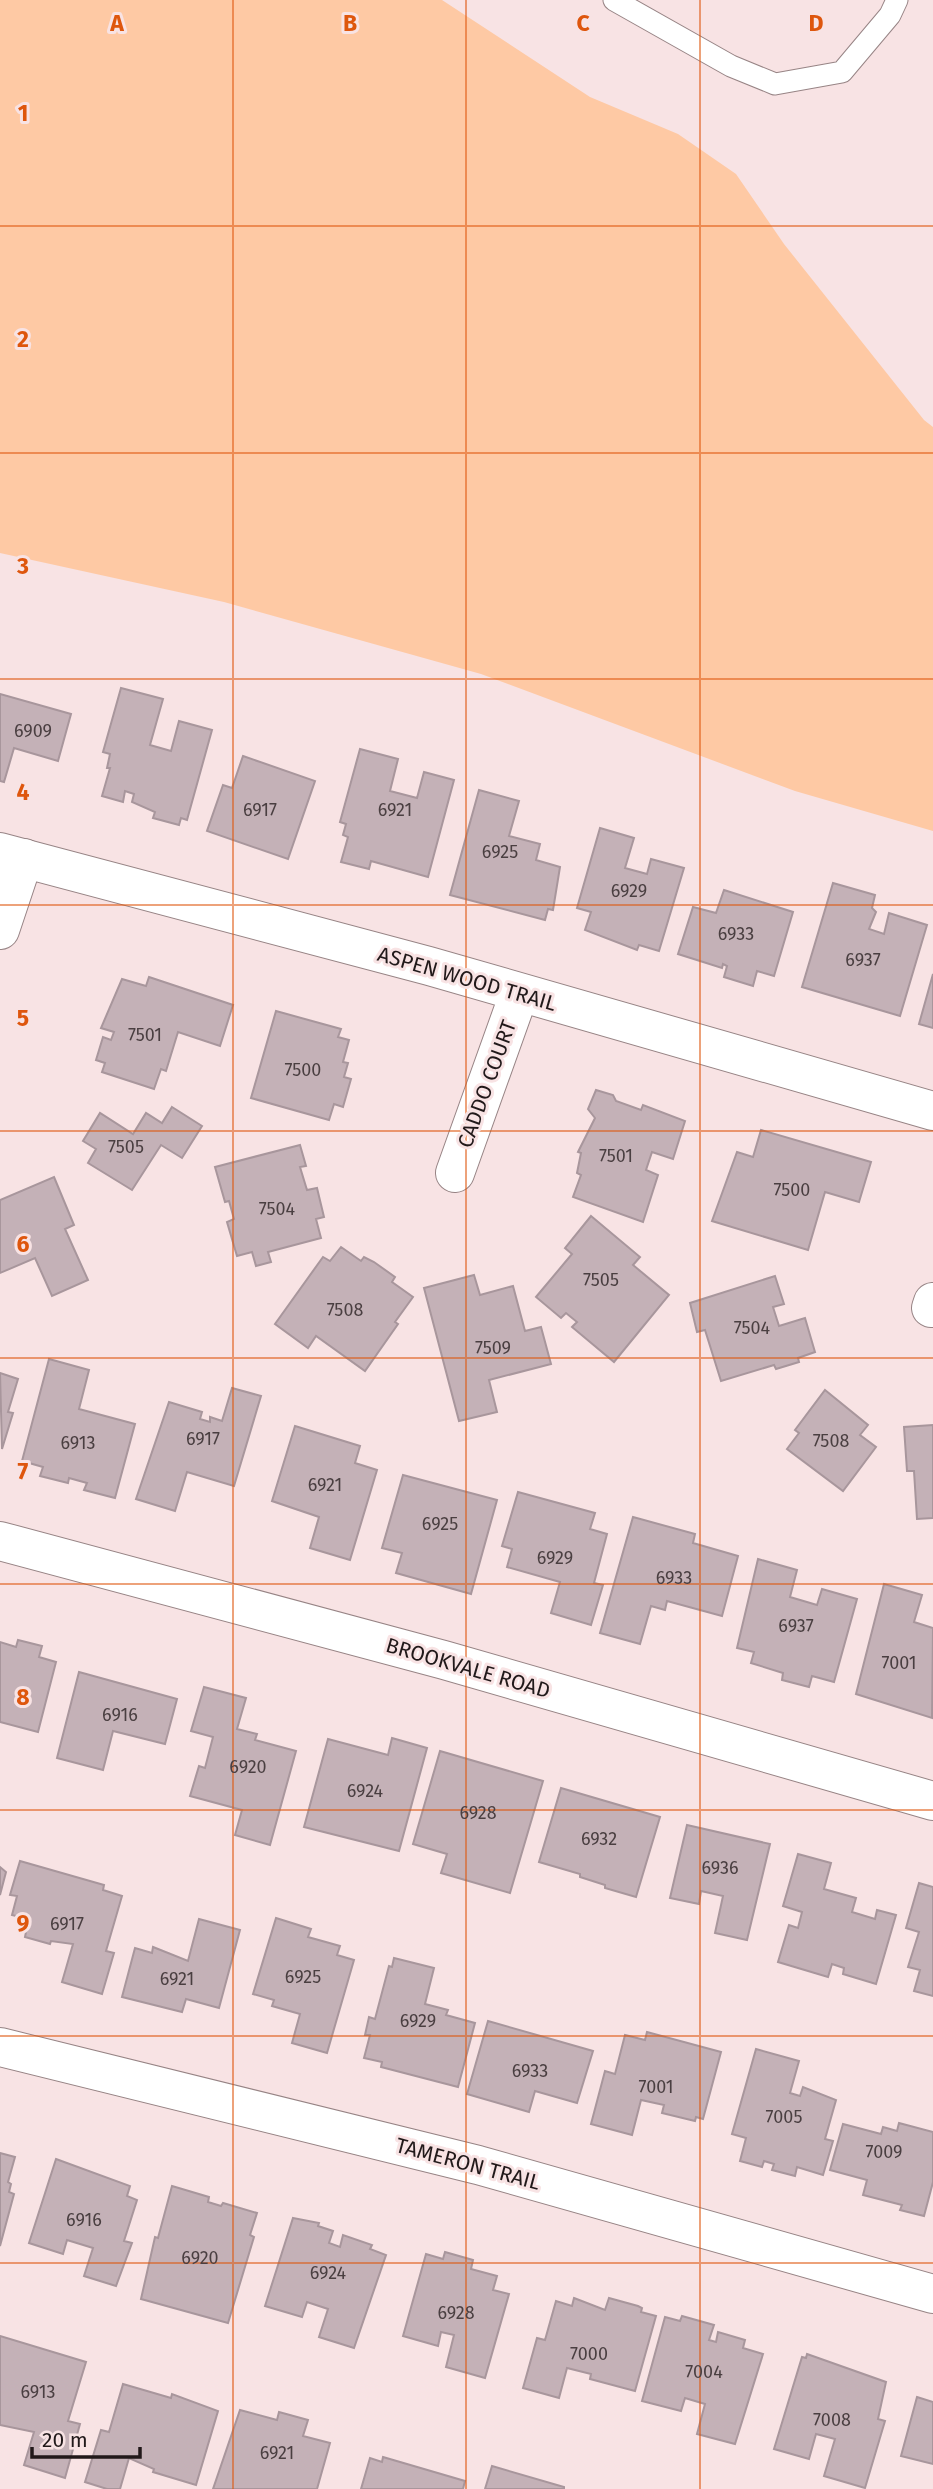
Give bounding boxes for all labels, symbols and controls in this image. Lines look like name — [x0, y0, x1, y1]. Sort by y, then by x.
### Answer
text: A — [109, 9, 124, 37]
text: B — [343, 9, 357, 37]
text: C — [576, 9, 590, 37]
text: D — [809, 9, 824, 37]
text: 1 — [18, 99, 28, 127]
text: 2 — [17, 325, 29, 353]
text: 3 — [16, 552, 29, 580]
house number: 6909 — [14, 720, 52, 742]
text: 4 — [17, 778, 30, 806]
house number: 6917 — [243, 799, 277, 821]
house number: 6921 — [378, 799, 412, 821]
house number: 6925 — [482, 841, 518, 863]
house number: 6929 — [611, 880, 647, 902]
house number: 6933 — [718, 923, 754, 945]
street label: ASPEN WOOD TRAIL — [375, 941, 560, 1017]
house number: 6937 — [845, 949, 881, 971]
text: 5 — [17, 1004, 29, 1032]
street label: CADDO COURT — [452, 1017, 522, 1151]
house number: 7501 — [128, 1024, 162, 1046]
house number: 7500 — [285, 1059, 321, 1081]
house number: 7505 — [108, 1136, 144, 1158]
house number: 7501 — [599, 1145, 633, 1167]
house number: 7500 — [774, 1179, 810, 1201]
house number: 7504 — [259, 1198, 296, 1220]
text: 6 — [17, 1230, 30, 1258]
house number: 7505 — [583, 1269, 619, 1291]
house number: 7508 — [327, 1299, 363, 1321]
house number: 7504 — [734, 1317, 771, 1339]
house number: 7509 — [475, 1337, 511, 1359]
house number: 6917 — [186, 1428, 220, 1450]
house number: 7508 — [813, 1430, 849, 1452]
house number: 6913 — [60, 1432, 96, 1454]
text: 7 — [18, 1457, 29, 1485]
house number: 6921 — [308, 1474, 342, 1496]
house number: 6925 — [422, 1513, 458, 1535]
house number: 6929 — [537, 1547, 573, 1569]
house number: 6933 — [656, 1567, 692, 1589]
house number: 6937 — [778, 1615, 814, 1637]
street label: BROOKVALE ROAD — [383, 1632, 553, 1704]
house number: 7001 — [881, 1652, 917, 1674]
text: 8 — [16, 1683, 30, 1711]
house number: 6916 — [102, 1704, 138, 1726]
house number: 6920 — [229, 1756, 267, 1778]
house number: 6924 — [347, 1780, 384, 1802]
house number: 6928 — [459, 1802, 497, 1824]
house number: 6932 — [581, 1828, 617, 1850]
house number: 6936 — [702, 1857, 739, 1879]
text: 9 — [17, 1909, 30, 1937]
house number: 6917 — [50, 1913, 84, 1935]
house number: 6925 — [285, 1966, 321, 1988]
house number: 6921 — [160, 1968, 194, 1990]
house number: 6929 — [400, 2010, 436, 2032]
house number: 6933 — [512, 2060, 548, 2082]
house number: 7001 — [638, 2076, 674, 2098]
house number: 7005 — [766, 2106, 802, 2128]
street label: TAMERON TRAIL — [393, 2132, 544, 2196]
house number: 7009 — [865, 2141, 903, 2163]
house number: 6916 — [66, 2209, 102, 2231]
house number: 6920 — [181, 2247, 219, 2269]
house number: 6924 — [310, 2262, 347, 2284]
house number: 6928 — [437, 2302, 475, 2324]
house number: 7000 — [570, 2343, 608, 2365]
house number: 7004 — [685, 2361, 723, 2383]
house number: 6913 — [20, 2381, 56, 2403]
house number: 7008 — [813, 2409, 851, 2431]
scale bar — [32, 2416, 140, 2460]
text: 20 m — [42, 2427, 88, 2453]
house number: 6921 — [260, 2442, 294, 2464]

